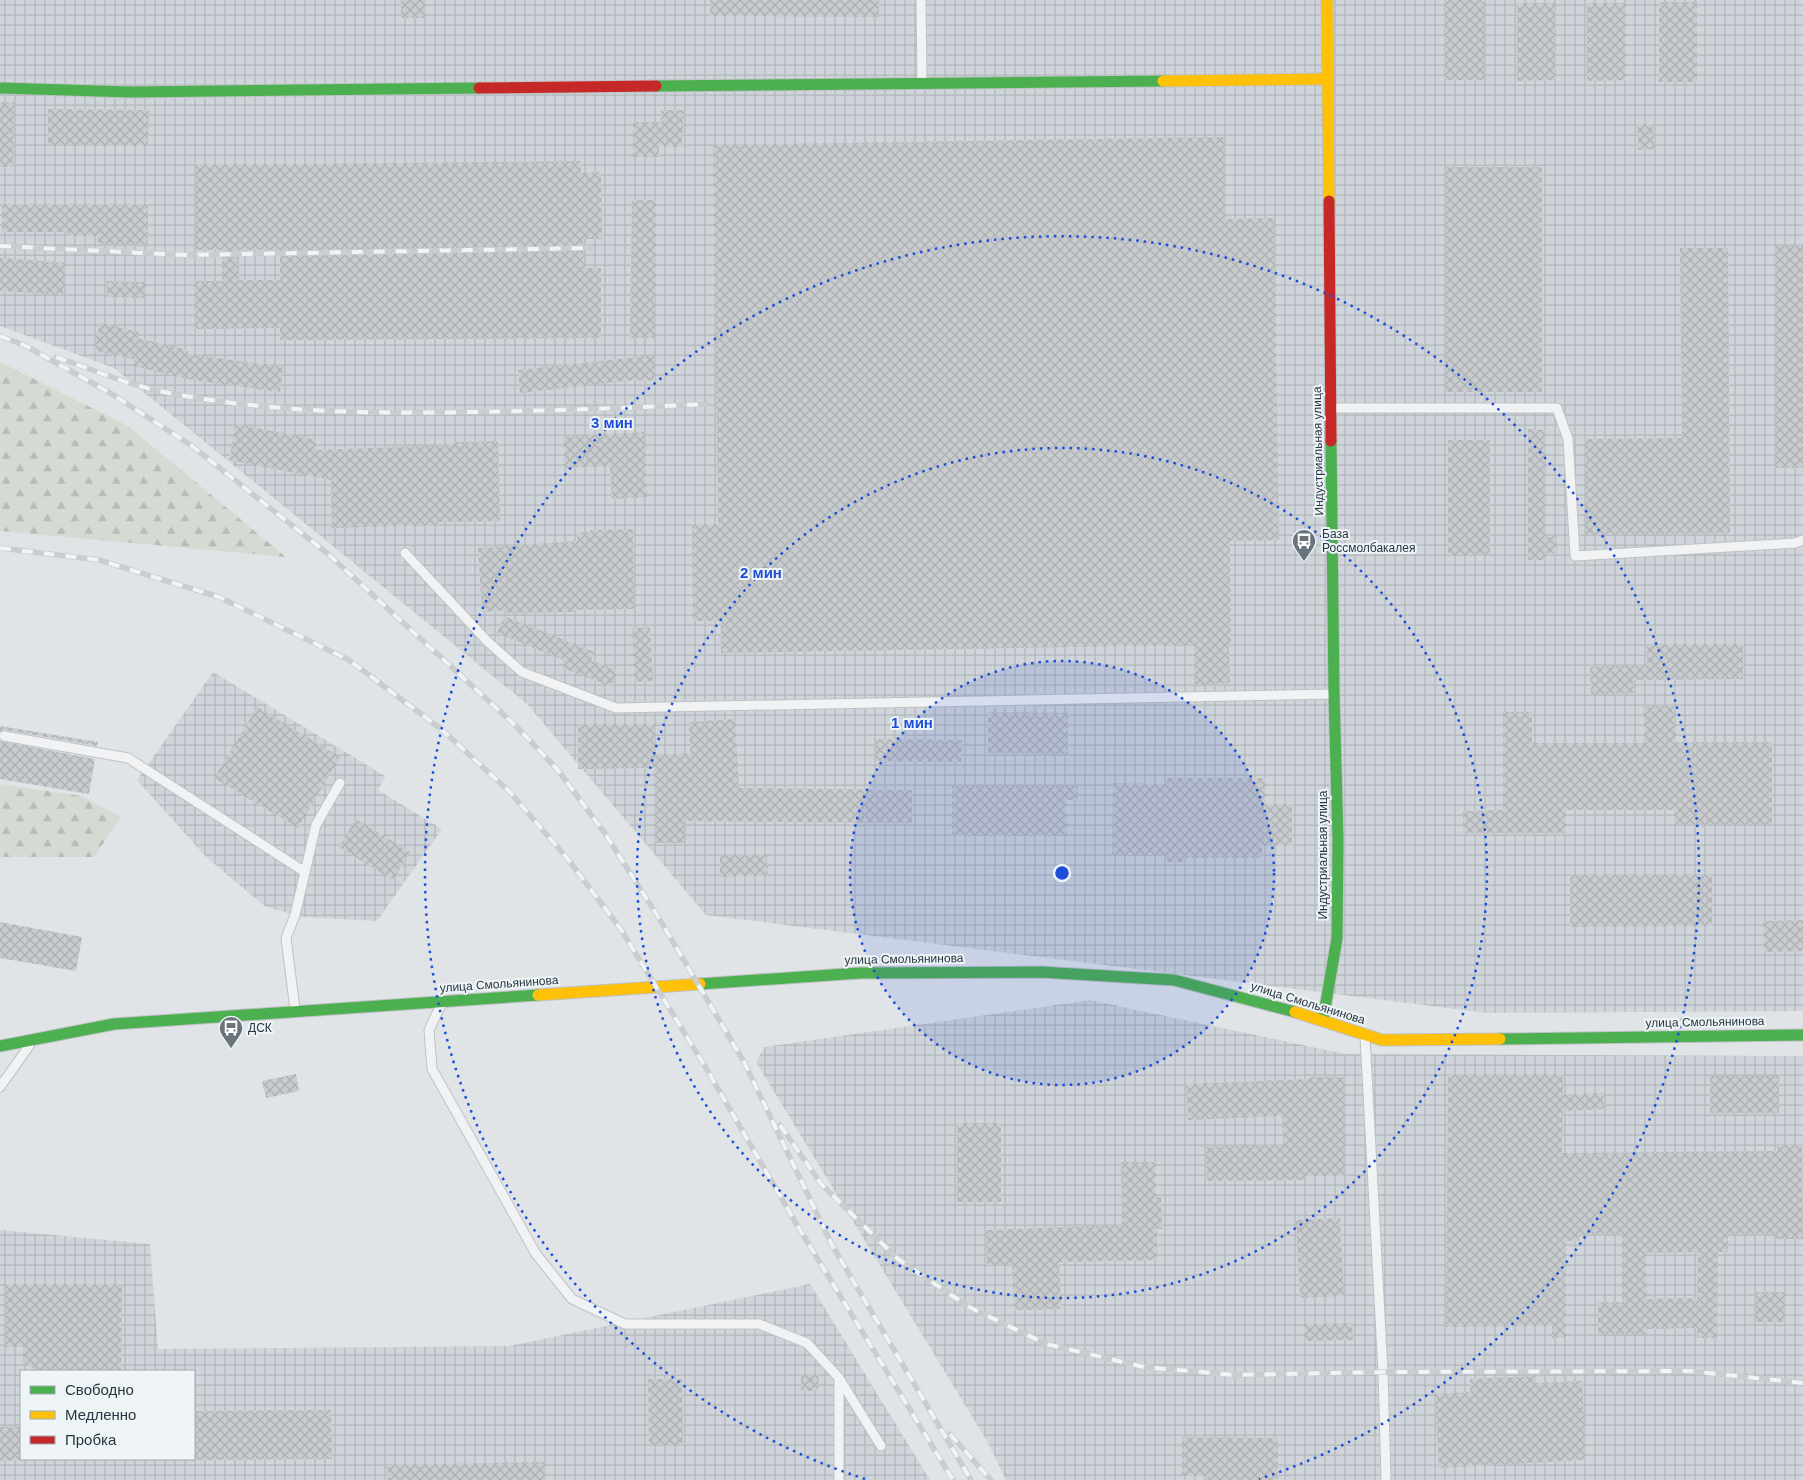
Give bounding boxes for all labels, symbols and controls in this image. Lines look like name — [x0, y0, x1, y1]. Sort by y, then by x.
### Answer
street label: Индустриальная улица — [1310, 386, 1326, 516]
text: 3 мин — [591, 414, 633, 431]
place label: База Россмолбакалея — [1322, 527, 1415, 555]
bus stop icon: База Россмолбакалея — [1291, 528, 1317, 562]
text: 2 мин — [740, 564, 782, 581]
text: 1 мин — [891, 714, 933, 731]
street label: Индустриальная улица — [1316, 790, 1330, 920]
centre of rings — [1053, 864, 1071, 882]
street label: улица Смольянинова — [844, 951, 964, 967]
street label: улица Смольянинова — [439, 973, 559, 995]
street label: улица Смольянинова — [1249, 979, 1367, 1027]
street label: улица Смольянинова — [1645, 1014, 1765, 1030]
bus stop icon: ДСК — [218, 1015, 244, 1049]
place label: ДСК — [248, 1021, 272, 1035]
legend — [20, 1370, 195, 1460]
text: Свободно — [65, 1381, 134, 1398]
text: Медленно — [65, 1406, 136, 1423]
text: Пробка — [65, 1431, 117, 1448]

